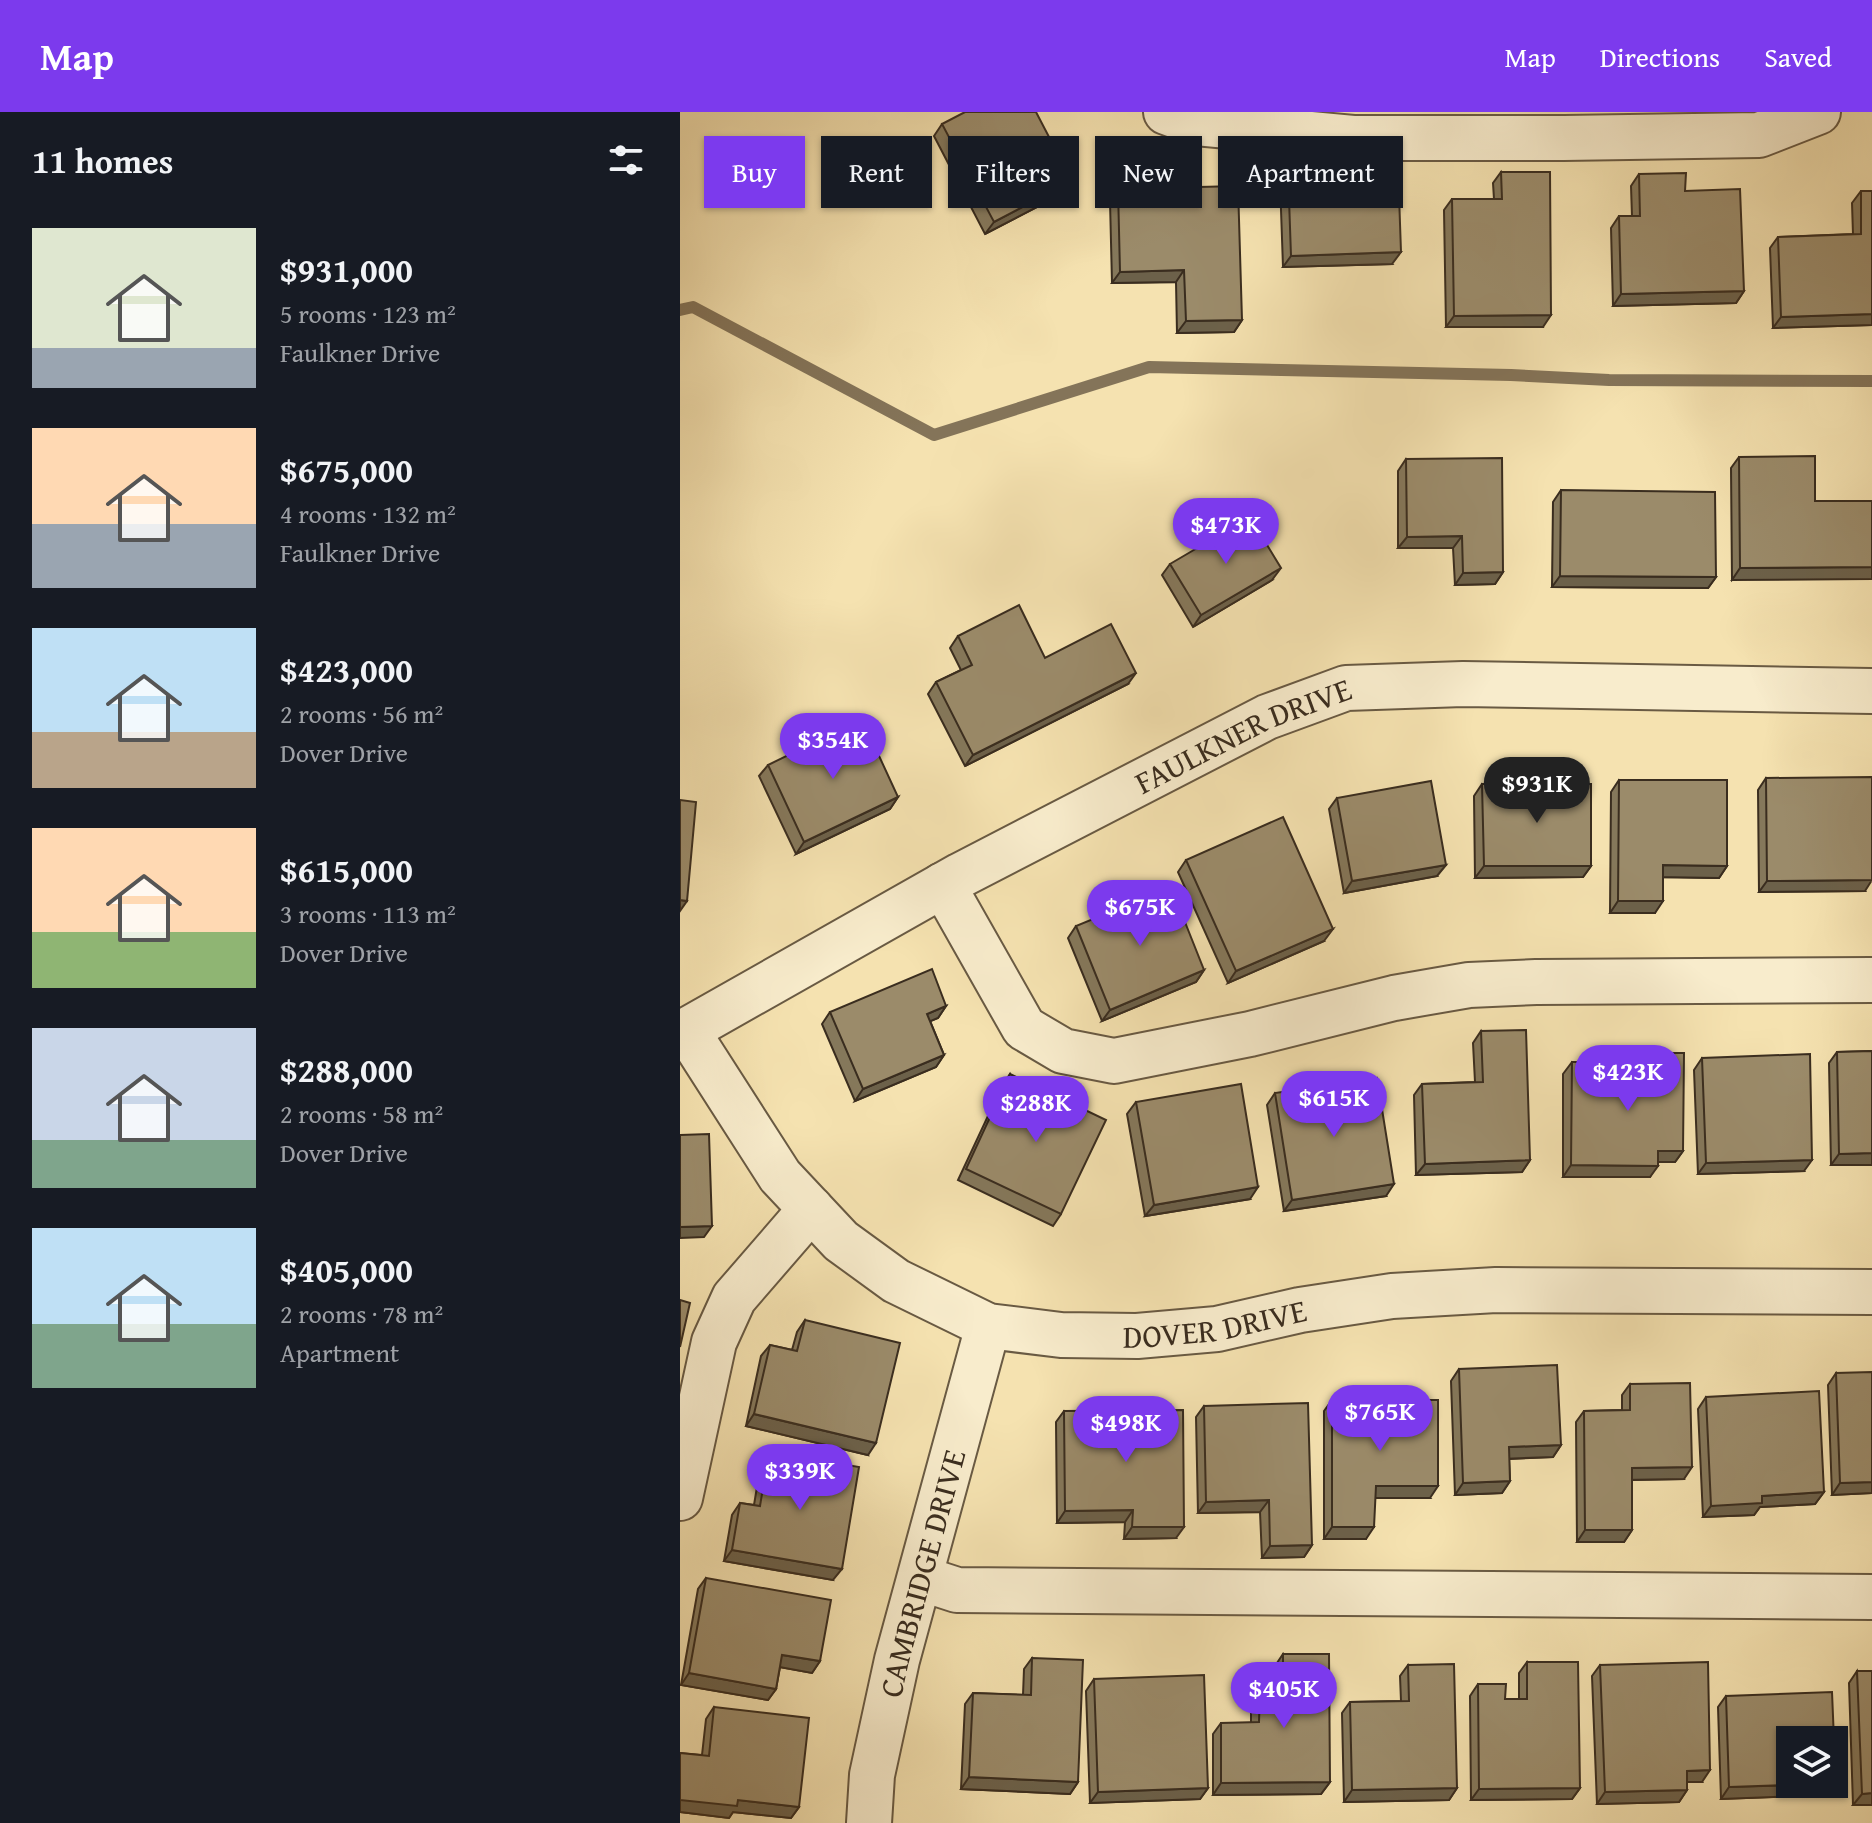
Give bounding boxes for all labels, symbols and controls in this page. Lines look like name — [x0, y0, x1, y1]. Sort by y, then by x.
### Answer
text: Map — [40, 28, 114, 84]
text: Map — [1504, 36, 1556, 77]
text: Directions — [1600, 36, 1720, 77]
text: Saved — [1764, 36, 1832, 77]
text: 11 homes — [32, 136, 173, 185]
chip: Buy — [704, 136, 805, 208]
chip: Rent — [821, 136, 932, 208]
chip: Filters — [948, 136, 1079, 208]
chip: New — [1095, 136, 1202, 208]
chip: Apartment — [1218, 136, 1403, 208]
icon: filters — [604, 138, 648, 182]
text: $931,000 — [280, 245, 413, 294]
icon: home — [96, 260, 192, 356]
text: 5 rooms · 123 m² — [280, 294, 456, 333]
text: Faulkner Drive — [280, 333, 440, 372]
text: $675,000 — [280, 445, 413, 494]
icon: home — [96, 460, 192, 556]
text: 4 rooms · 132 m² — [280, 494, 456, 533]
pin: $473K — [1170, 498, 1282, 566]
text: $473K — [1191, 504, 1261, 543]
text: Faulkner Drive — [280, 533, 440, 572]
text: $423,000 — [280, 645, 413, 694]
icon: home — [96, 660, 192, 756]
street label: FAULKNER DRIVE — [1126, 665, 1358, 805]
text: 2 rooms · 56 m² — [280, 694, 443, 733]
pin: $354K — [777, 713, 889, 781]
text: $354K — [798, 719, 868, 758]
text: Dover Drive — [280, 733, 408, 772]
pin: $931K — [1481, 757, 1593, 825]
text: $931K — [1502, 763, 1572, 802]
text: $615,000 — [280, 845, 413, 894]
icon: home — [96, 860, 192, 956]
pin: $675K — [1084, 880, 1196, 948]
text: $675K — [1105, 886, 1175, 925]
text: 3 rooms · 113 m² — [280, 894, 456, 933]
text: Dover Drive — [280, 933, 408, 972]
text: $288,000 — [280, 1045, 413, 1094]
pin: $423K — [1572, 1045, 1684, 1113]
text: $423K — [1593, 1051, 1663, 1090]
icon: home — [96, 1060, 192, 1156]
pin: $615K — [1278, 1071, 1390, 1139]
pin: $288K — [980, 1076, 1092, 1144]
text: $615K — [1299, 1077, 1369, 1116]
text: $288K — [1001, 1082, 1071, 1121]
text: 2 rooms · 58 m² — [280, 1094, 443, 1133]
text: Dover Drive — [280, 1133, 408, 1172]
text: $405,000 — [280, 1245, 413, 1294]
icon: home — [96, 1260, 192, 1356]
street label: DOVER DRIVE — [1123, 1286, 1311, 1360]
text: 2 rooms · 78 m² — [280, 1294, 443, 1333]
text: Apartment — [280, 1333, 399, 1372]
pin: $765K — [1324, 1385, 1436, 1453]
text: $765K — [1345, 1391, 1415, 1430]
pin: $498K — [1070, 1396, 1182, 1464]
text: $498K — [1091, 1402, 1161, 1441]
pin: $339K — [744, 1444, 856, 1512]
street label: CAMBRIDGE DRIVE — [866, 1444, 977, 1701]
text: $339K — [765, 1450, 835, 1489]
pin: $405K — [1228, 1662, 1340, 1730]
text: $405K — [1249, 1668, 1319, 1707]
map controls — [1776, 1726, 1848, 1798]
button: layers — [1776, 1726, 1848, 1798]

